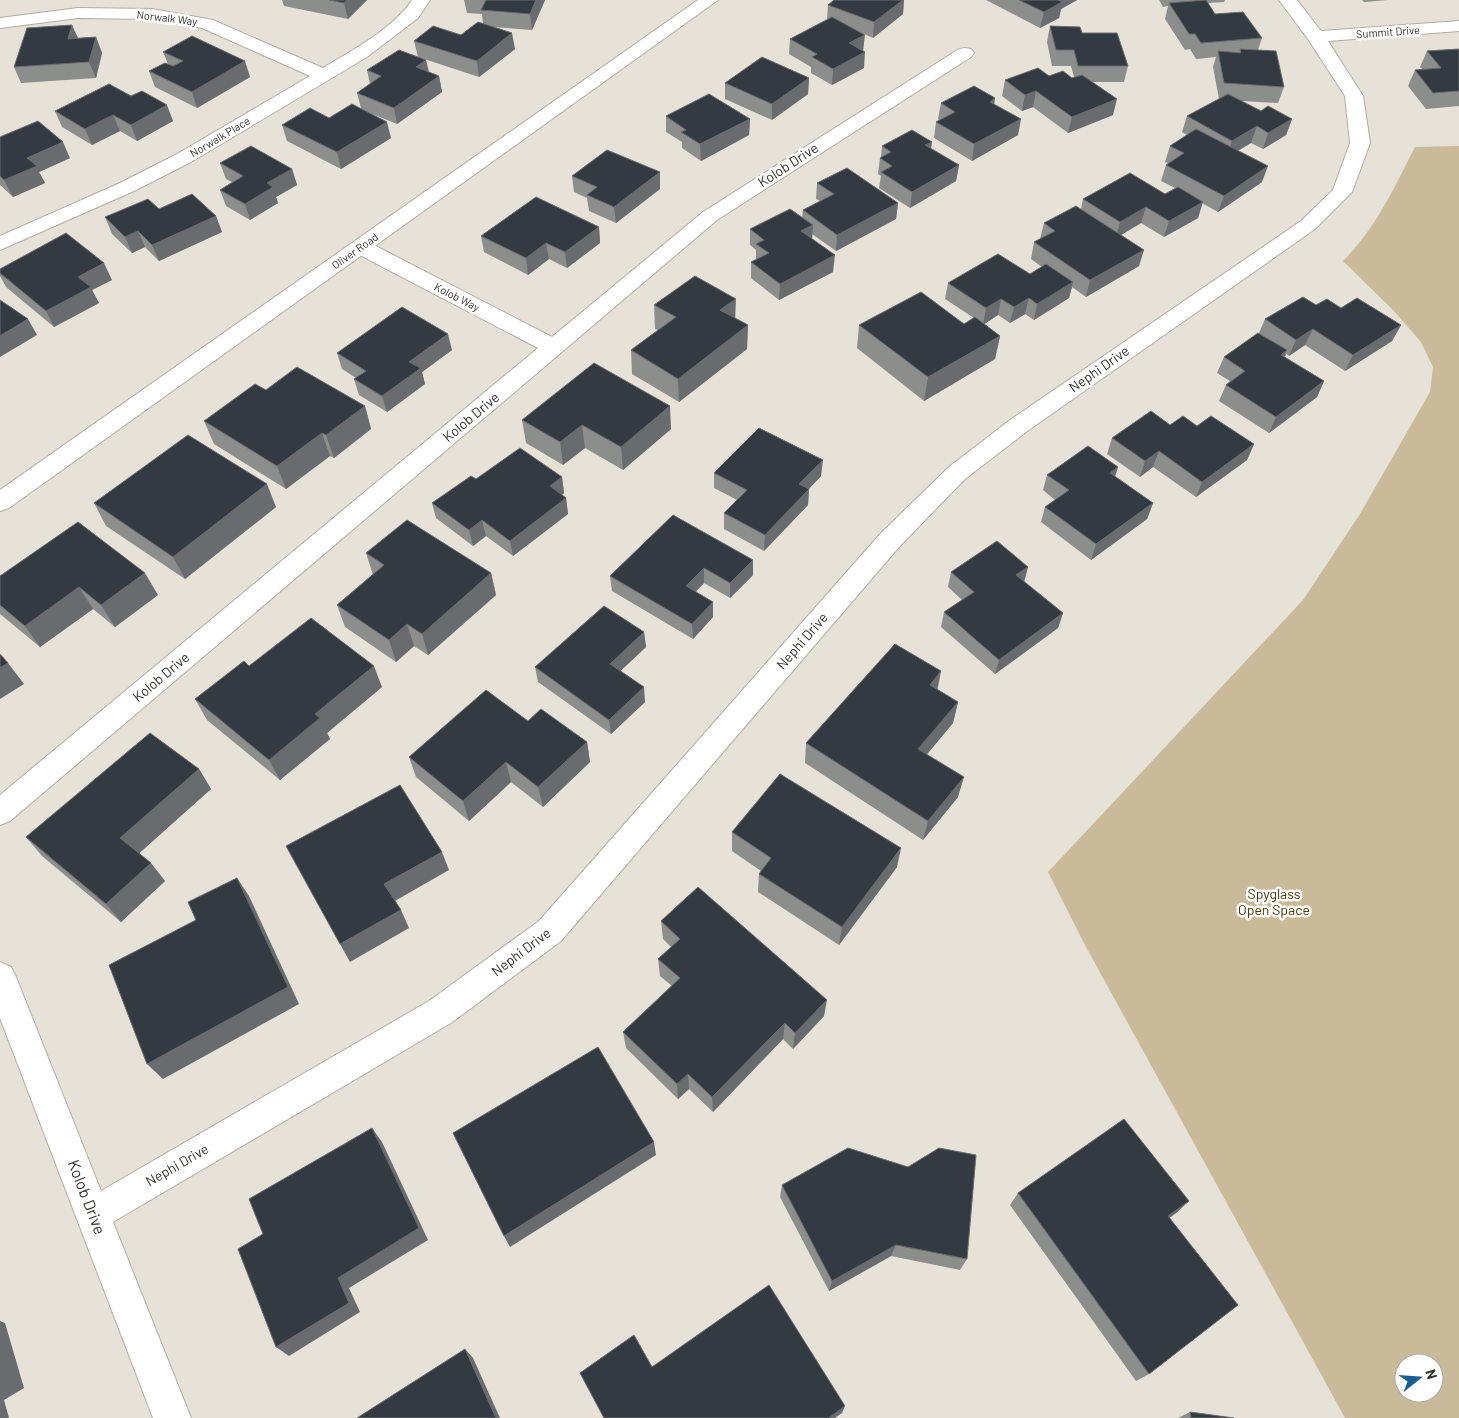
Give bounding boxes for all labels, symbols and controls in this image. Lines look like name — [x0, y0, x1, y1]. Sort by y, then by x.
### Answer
street label: Norwalk Way — [136, 7, 198, 28]
street label: Summit Drive — [1356, 23, 1420, 40]
street label: Norwalk Place — [187, 114, 252, 160]
street label: Kolob Drive — [754, 139, 821, 190]
street label: Oliver Road — [329, 230, 380, 271]
street label: Kolob Way — [432, 280, 482, 313]
street label: Nephi Drive — [1065, 342, 1132, 396]
street label: Kolob Drive — [439, 388, 502, 445]
street label: Nephi Drive — [772, 609, 831, 673]
street label: Kolob Drive — [129, 648, 192, 705]
park label: Spyglass Open Space — [1238, 885, 1310, 918]
street label: Nephi Drive — [488, 924, 554, 979]
street label: Nephi Drive — [142, 1140, 211, 1189]
street label: Kolob Drive — [65, 1157, 110, 1237]
north arrow — [1394, 1353, 1444, 1403]
text: N — [1422, 1367, 1441, 1381]

